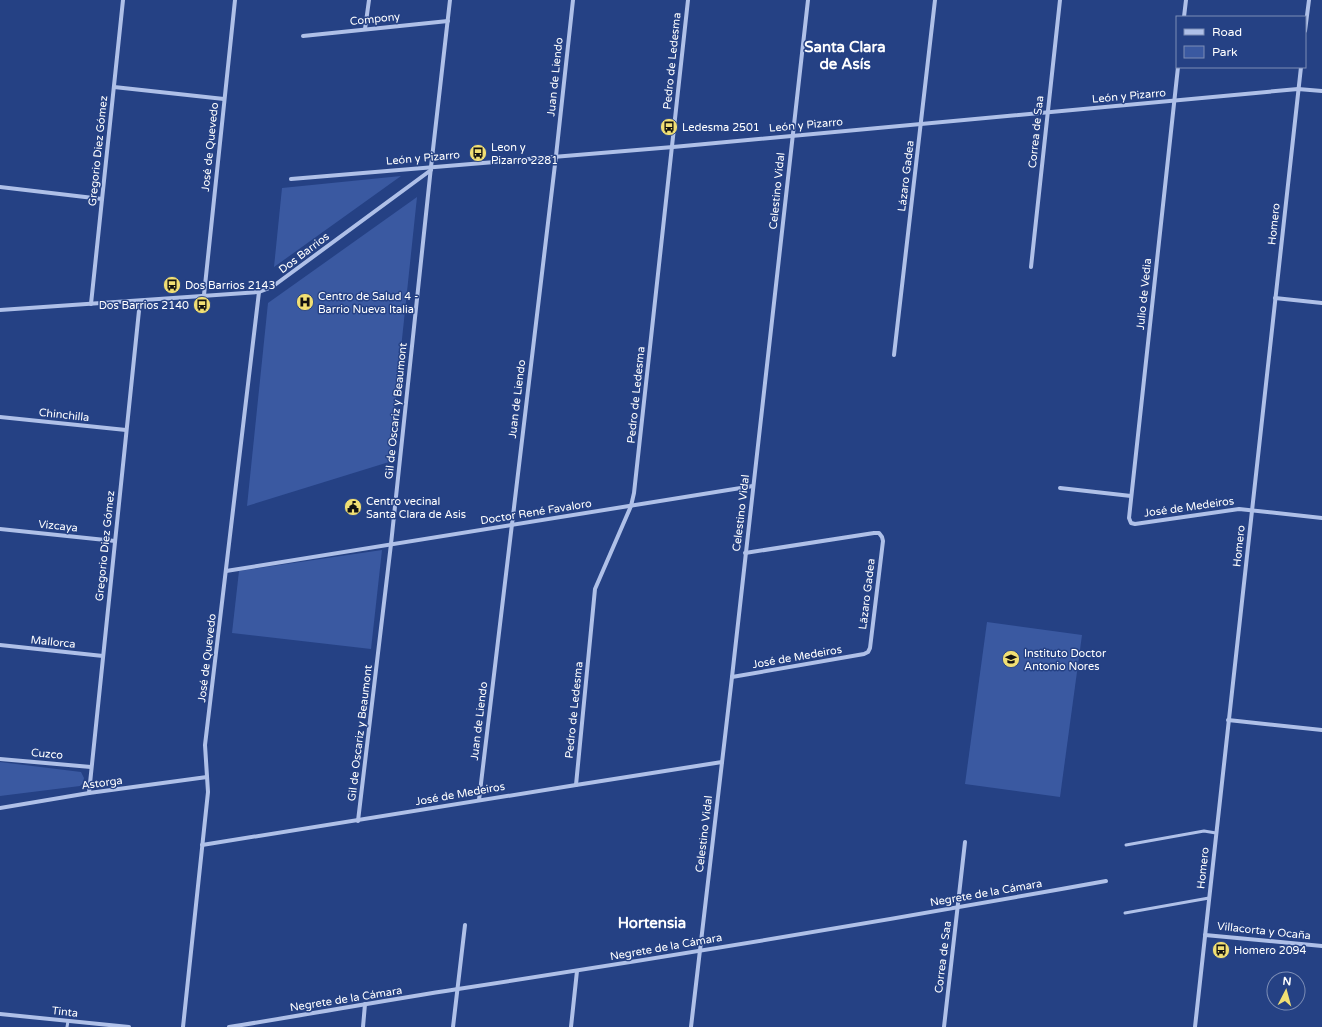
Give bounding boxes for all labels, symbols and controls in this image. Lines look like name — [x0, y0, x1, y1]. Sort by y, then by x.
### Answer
street label: Compony — [349, 10, 401, 28]
street label: Pedro de Ledesma — [660, 12, 684, 110]
legend — [1176, 16, 1306, 68]
text: Road — [1212, 25, 1242, 39]
street label: Juan de Liendo — [544, 37, 566, 117]
district label: Santa Clara de Asís — [804, 38, 886, 73]
text: Park — [1212, 45, 1238, 59]
street label: León y Pizarro — [1091, 86, 1167, 106]
street label: Gregorio Diez Gómez — [86, 95, 110, 207]
street label: Correa de Saa — [1026, 95, 1046, 169]
street label: José de Quevedo — [199, 101, 221, 192]
street label: León y Pizarro — [768, 115, 844, 135]
bus stop icon: Ledesma 2501 — [659, 117, 679, 137]
place label: Ledesma 2501 — [682, 121, 760, 134]
street label: Lázaro Gadea — [895, 140, 917, 212]
place label: Leon y Pizarro 2281 — [491, 141, 558, 167]
bus stop icon: Leon y Pizarro 2281 — [468, 143, 488, 163]
street label: León y Pizarro — [385, 148, 461, 168]
street label: Celestino Vidal — [766, 152, 788, 230]
street label: Homero — [1265, 202, 1283, 246]
street label: Dos Barrios — [276, 230, 332, 276]
street label: Julio de Vedia — [1134, 258, 1154, 330]
bus stop icon: Dos Barrios 2143 — [162, 275, 182, 295]
place label: Dos Barrios 2143 — [185, 279, 275, 292]
place label: Centro de Salud 4 - Barrio Nueva Italia — [318, 290, 419, 316]
hospital icon: Centro de Salud 4 - Barrio Nueva Italia — [295, 292, 315, 312]
bus stop icon: Dos Barrios 2140 — [192, 295, 212, 315]
place label: Dos Barrios 2140 — [99, 299, 189, 312]
street label: Gil de Oscariz y Beaumont — [382, 342, 410, 480]
street label: Pedro de Ledesma — [624, 346, 648, 444]
street label: Juan de Liendo — [506, 359, 528, 439]
street label: Chinchilla — [38, 406, 90, 424]
street label: Celestino Vidal — [730, 474, 752, 552]
street label: Gregorio Diez Gómez — [93, 490, 117, 602]
street label: José de Medeiros — [1143, 494, 1235, 520]
place label: Centro vecinal Santa Clara de Asis — [366, 495, 466, 521]
public building icon: Centro vecinal Santa Clara de Asis — [343, 497, 363, 517]
street label: Doctor René Favaloro — [479, 497, 593, 527]
street label: Vizcaya — [38, 517, 78, 535]
street label: Homero — [1230, 524, 1248, 568]
street label: Läzaro Gadea — [856, 558, 878, 630]
street label: José de Quevedo — [195, 612, 219, 703]
street label: Mallorca — [30, 633, 76, 651]
street label: José de Medeiros — [751, 643, 843, 671]
place label: Instituto Doctor Antonio Nores — [1024, 647, 1107, 673]
school or university icon: Instituto Doctor Antonio Nores — [1001, 649, 1021, 669]
street label: Pedro de Ledesma — [562, 661, 586, 759]
street label: Gil de Oscariz y Beaumont — [345, 664, 375, 802]
street label: Juan de Liendo — [468, 681, 490, 761]
street label: Cuzco — [30, 746, 64, 762]
street label: Astorga — [81, 774, 123, 792]
street label: José de Medeiros — [414, 780, 506, 808]
street label: Celestino Vidal — [693, 795, 715, 873]
street label: Homero — [1194, 846, 1212, 890]
street label: Negrete de la Cámara — [929, 877, 1043, 909]
district label: Hortensia — [618, 914, 686, 932]
street label: Correa de Saa — [932, 920, 954, 994]
street label: Villacorta y Ocaña — [1216, 920, 1312, 942]
street label: Negrete de la Cámara — [609, 931, 723, 963]
bus stop icon: Homero 2094 — [1211, 940, 1231, 960]
place label: Homero 2094 — [1234, 944, 1306, 957]
north arrow — [1266, 971, 1306, 1011]
text: N — [1282, 975, 1292, 988]
street label: Negrete de la Cámara — [289, 984, 403, 1014]
street label: Tinta — [51, 1004, 79, 1020]

